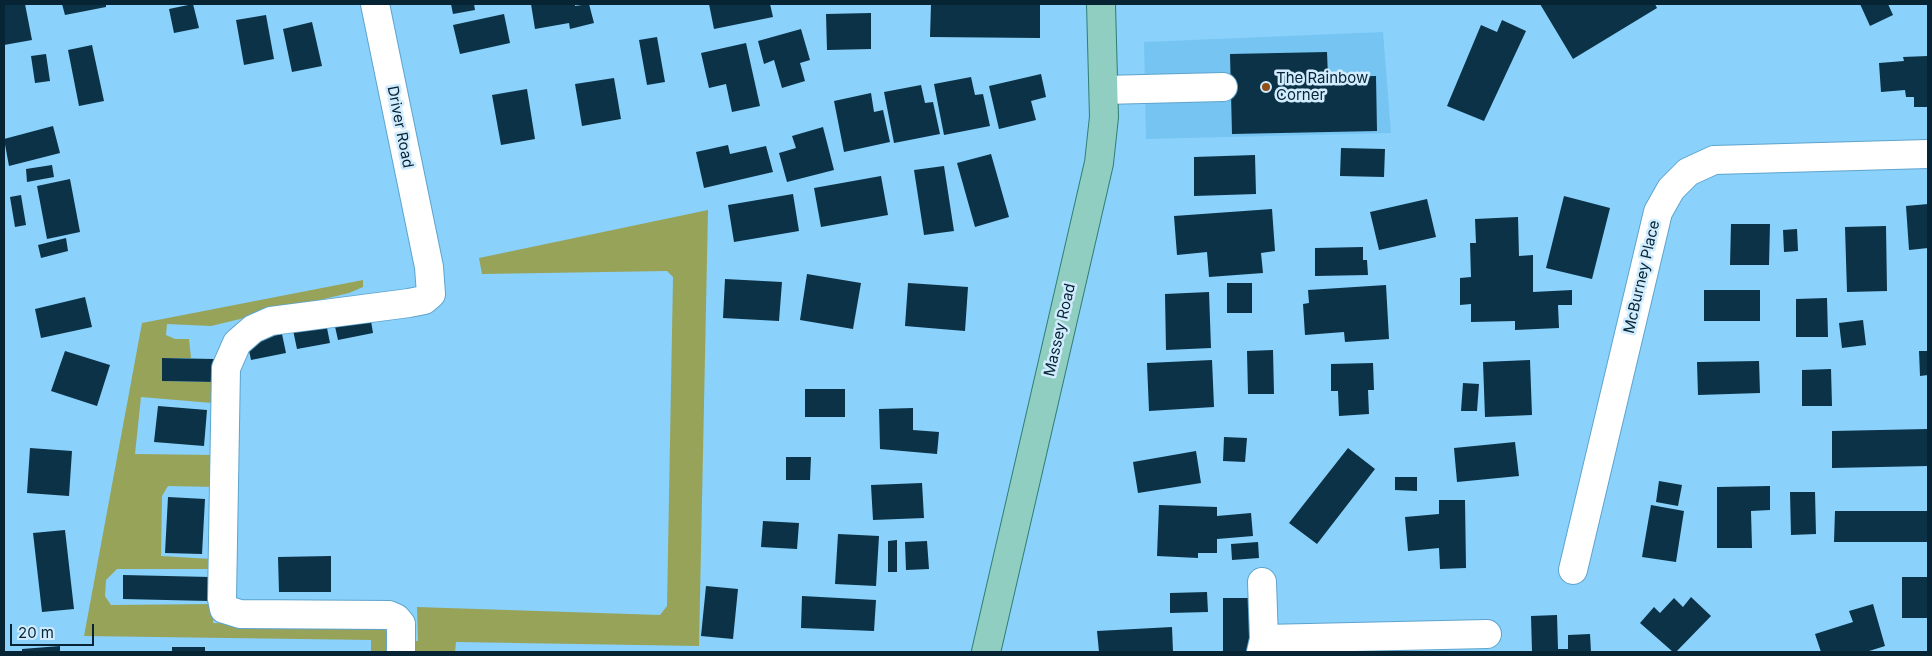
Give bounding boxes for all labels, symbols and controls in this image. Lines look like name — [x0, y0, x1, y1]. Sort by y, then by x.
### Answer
place label: The Rainbow Corner — [1276, 69, 1368, 104]
marker: The Rainbow Corner — [1260, 81, 1272, 93]
street label: Driver Road — [383, 84, 417, 170]
street label: McBurney Place — [1620, 219, 1664, 335]
street label: Massey Road — [1041, 282, 1079, 378]
scale bar — [12, 614, 96, 646]
text: 20 m — [18, 623, 54, 642]

